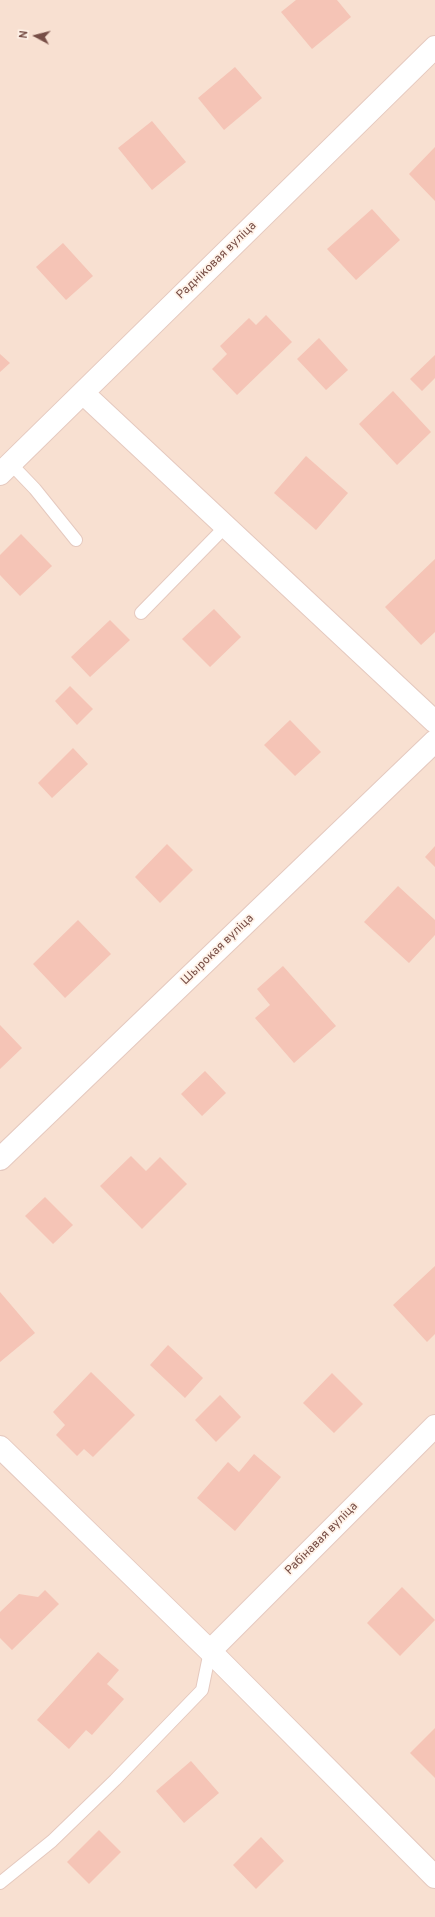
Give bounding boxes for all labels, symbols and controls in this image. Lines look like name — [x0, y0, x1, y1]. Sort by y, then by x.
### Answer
north arrow — [16, 16, 56, 56]
text: N — [17, 30, 32, 39]
street label: Радніковая вуліца — [174, 219, 260, 303]
street label: Шырокая вуліца — [179, 912, 257, 988]
street label: Рабінавая вуліца — [283, 1500, 361, 1578]

